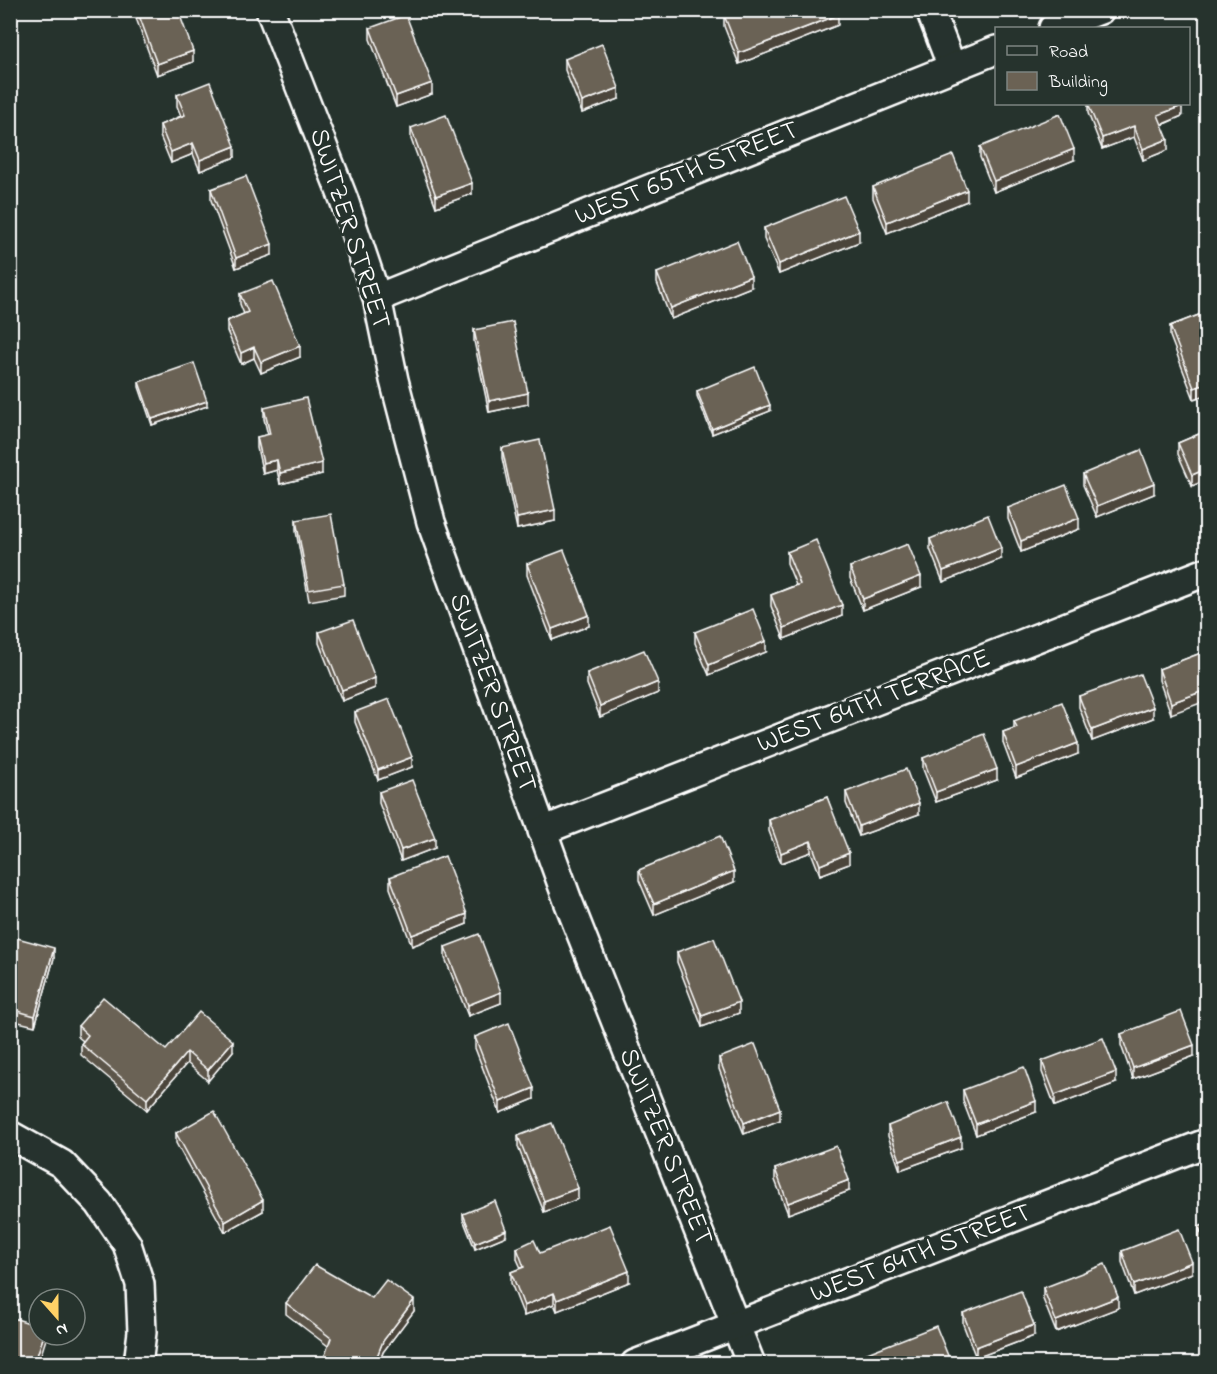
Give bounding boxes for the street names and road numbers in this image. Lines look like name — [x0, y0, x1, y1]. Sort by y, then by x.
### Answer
street label: WEST 65TH STREET — [569, 111, 805, 237]
street label: SWITZER STREET — [298, 123, 400, 335]
street label: SWITZER STREET — [438, 588, 546, 798]
street label: WEST 64TH TERRACE — [752, 639, 996, 765]
street label: SWITZER STREET — [608, 1043, 722, 1251]
street label: WEST 64TH STREET — [805, 1194, 1037, 1314]

